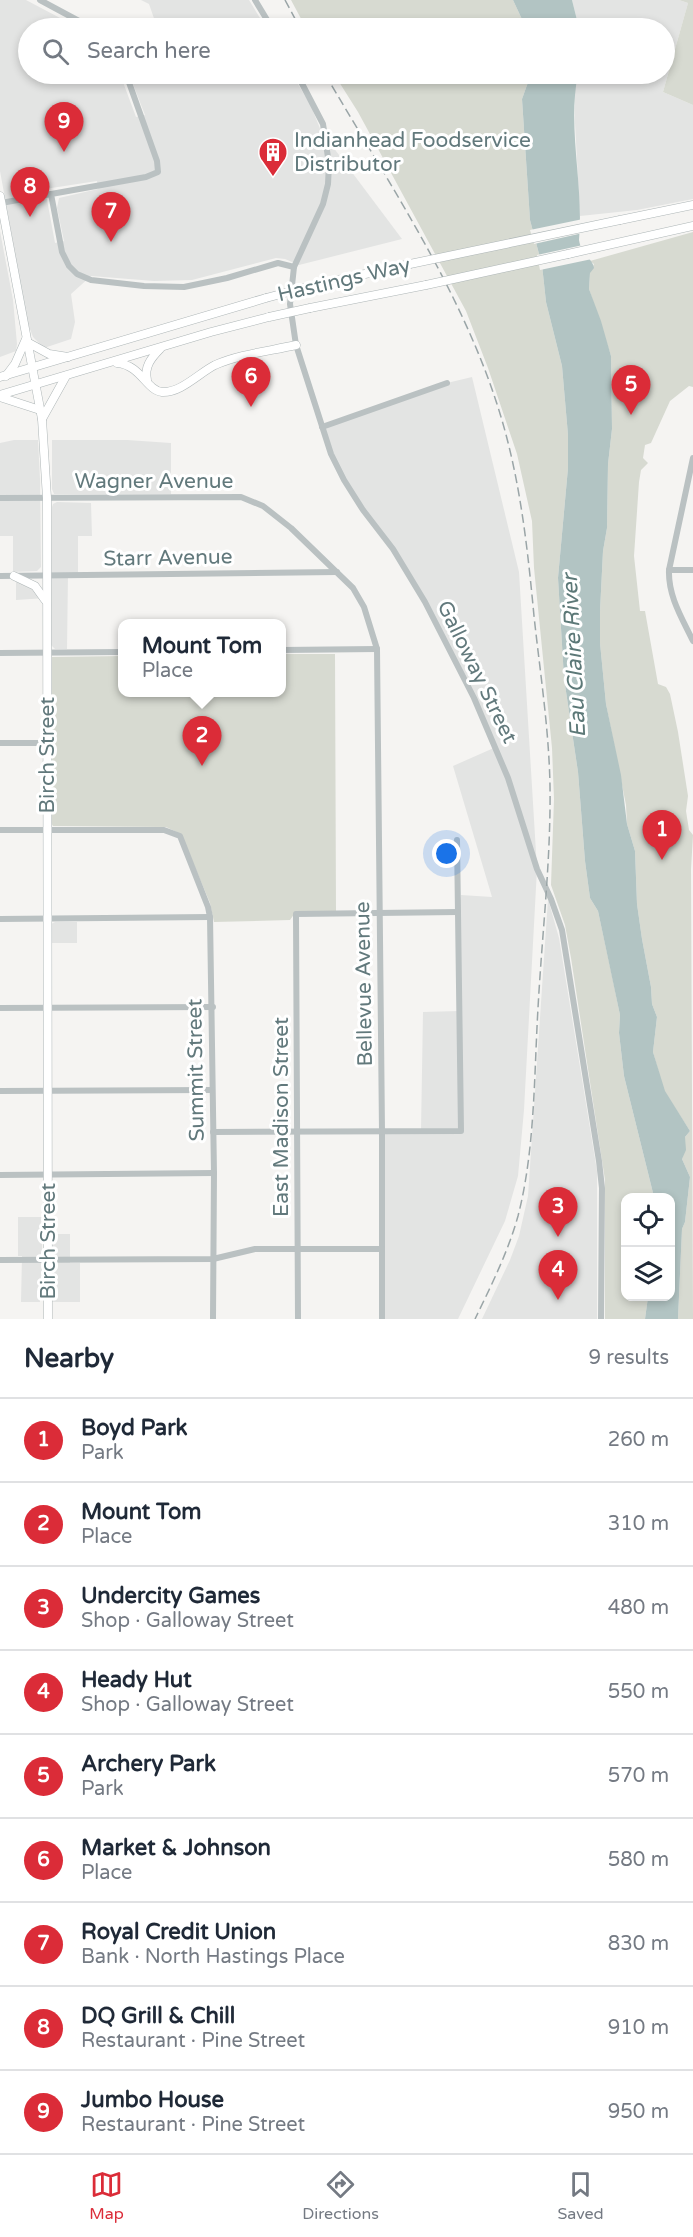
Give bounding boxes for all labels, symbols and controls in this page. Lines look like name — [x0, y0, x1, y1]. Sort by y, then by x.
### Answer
search box — [18, 18, 675, 84]
icon: search — [39, 35, 72, 68]
text: Search here — [87, 38, 211, 64]
pin: 9 — [44, 102, 84, 152]
place label: Indianhead Foodservice Distributor — [294, 128, 531, 177]
building icon: Indianhead Foodservice Distributor — [257, 136, 289, 178]
pin: 8 — [10, 168, 50, 217]
pin: 7 — [92, 192, 130, 242]
street label: Hastings Way — [275, 253, 413, 307]
pin: 6 — [232, 358, 270, 407]
pin: 5 — [612, 366, 650, 415]
street label: Wagner Avenue — [75, 469, 234, 494]
street label: Starr Avenue — [103, 544, 233, 572]
water label: Eau Claire River — [557, 571, 591, 738]
street label: Galloway Street — [432, 597, 522, 747]
popup — [118, 619, 286, 697]
text: Mount Tom — [142, 633, 262, 659]
text: Place — [142, 659, 193, 683]
street label: Birch Street — [35, 697, 60, 813]
pin: 2 — [182, 716, 222, 766]
pin: 1 — [642, 810, 682, 860]
your location — [432, 839, 461, 868]
street label: Bellevue Avenue — [350, 901, 378, 1067]
street label: Summit Street — [182, 998, 210, 1142]
street label: East Madison Street — [269, 1017, 294, 1217]
street label: Birch Street — [36, 1183, 61, 1299]
pin: 3 — [538, 1188, 578, 1237]
map controls — [621, 1193, 675, 1301]
button: locate — [621, 1193, 675, 1247]
button: layers — [621, 1247, 675, 1301]
pin: 4 — [538, 1250, 578, 1300]
text: Nearby — [24, 1343, 114, 1374]
text: 9 results — [589, 1346, 669, 1370]
text: Boyd Park — [81, 1415, 188, 1441]
text: 1 — [37, 1428, 50, 1452]
text: 260 m — [608, 1428, 669, 1452]
text: Park — [81, 1441, 124, 1465]
text: Mount Tom — [81, 1499, 202, 1525]
text: 2 — [37, 1512, 50, 1536]
text: 310 m — [608, 1512, 669, 1536]
text: Place — [81, 1525, 132, 1549]
text: Undercity Games — [81, 1583, 260, 1609]
text: 3 — [37, 1596, 50, 1620]
text: 480 m — [608, 1596, 669, 1620]
text: Shop · Galloway Street — [81, 1609, 294, 1633]
text: Heady Hut — [81, 1667, 192, 1693]
text: 4 — [37, 1680, 50, 1704]
text: 550 m — [608, 1680, 669, 1704]
text: Shop · Galloway Street — [81, 1693, 294, 1717]
text: Archery Park — [81, 1751, 216, 1777]
text: 5 — [37, 1764, 50, 1788]
text: 570 m — [608, 1764, 669, 1788]
text: Park — [81, 1777, 124, 1801]
text: Market & Johnson — [81, 1835, 271, 1861]
text: 6 — [37, 1848, 50, 1872]
text: 580 m — [608, 1848, 669, 1872]
text: Place — [81, 1861, 132, 1885]
text: Royal Credit Union — [81, 1919, 276, 1945]
text: 7 — [37, 1932, 50, 1956]
text: 830 m — [608, 1932, 669, 1956]
text: Bank · North Hastings Place — [81, 1945, 345, 1969]
text: DQ Grill & Chill — [81, 2003, 235, 2029]
text: 8 — [37, 2016, 50, 2040]
text: 910 m — [608, 2016, 669, 2040]
text: Restaurant · Pine Street — [81, 2029, 305, 2053]
text: Jumbo House — [81, 2087, 224, 2113]
text: 9 — [37, 2100, 50, 2124]
text: 950 m — [608, 2100, 669, 2124]
text: Restaurant · Pine Street — [81, 2113, 305, 2137]
tab: Map — [89, 2168, 124, 2224]
tab: Directions — [302, 2168, 379, 2224]
tab: Saved — [557, 2168, 604, 2224]

